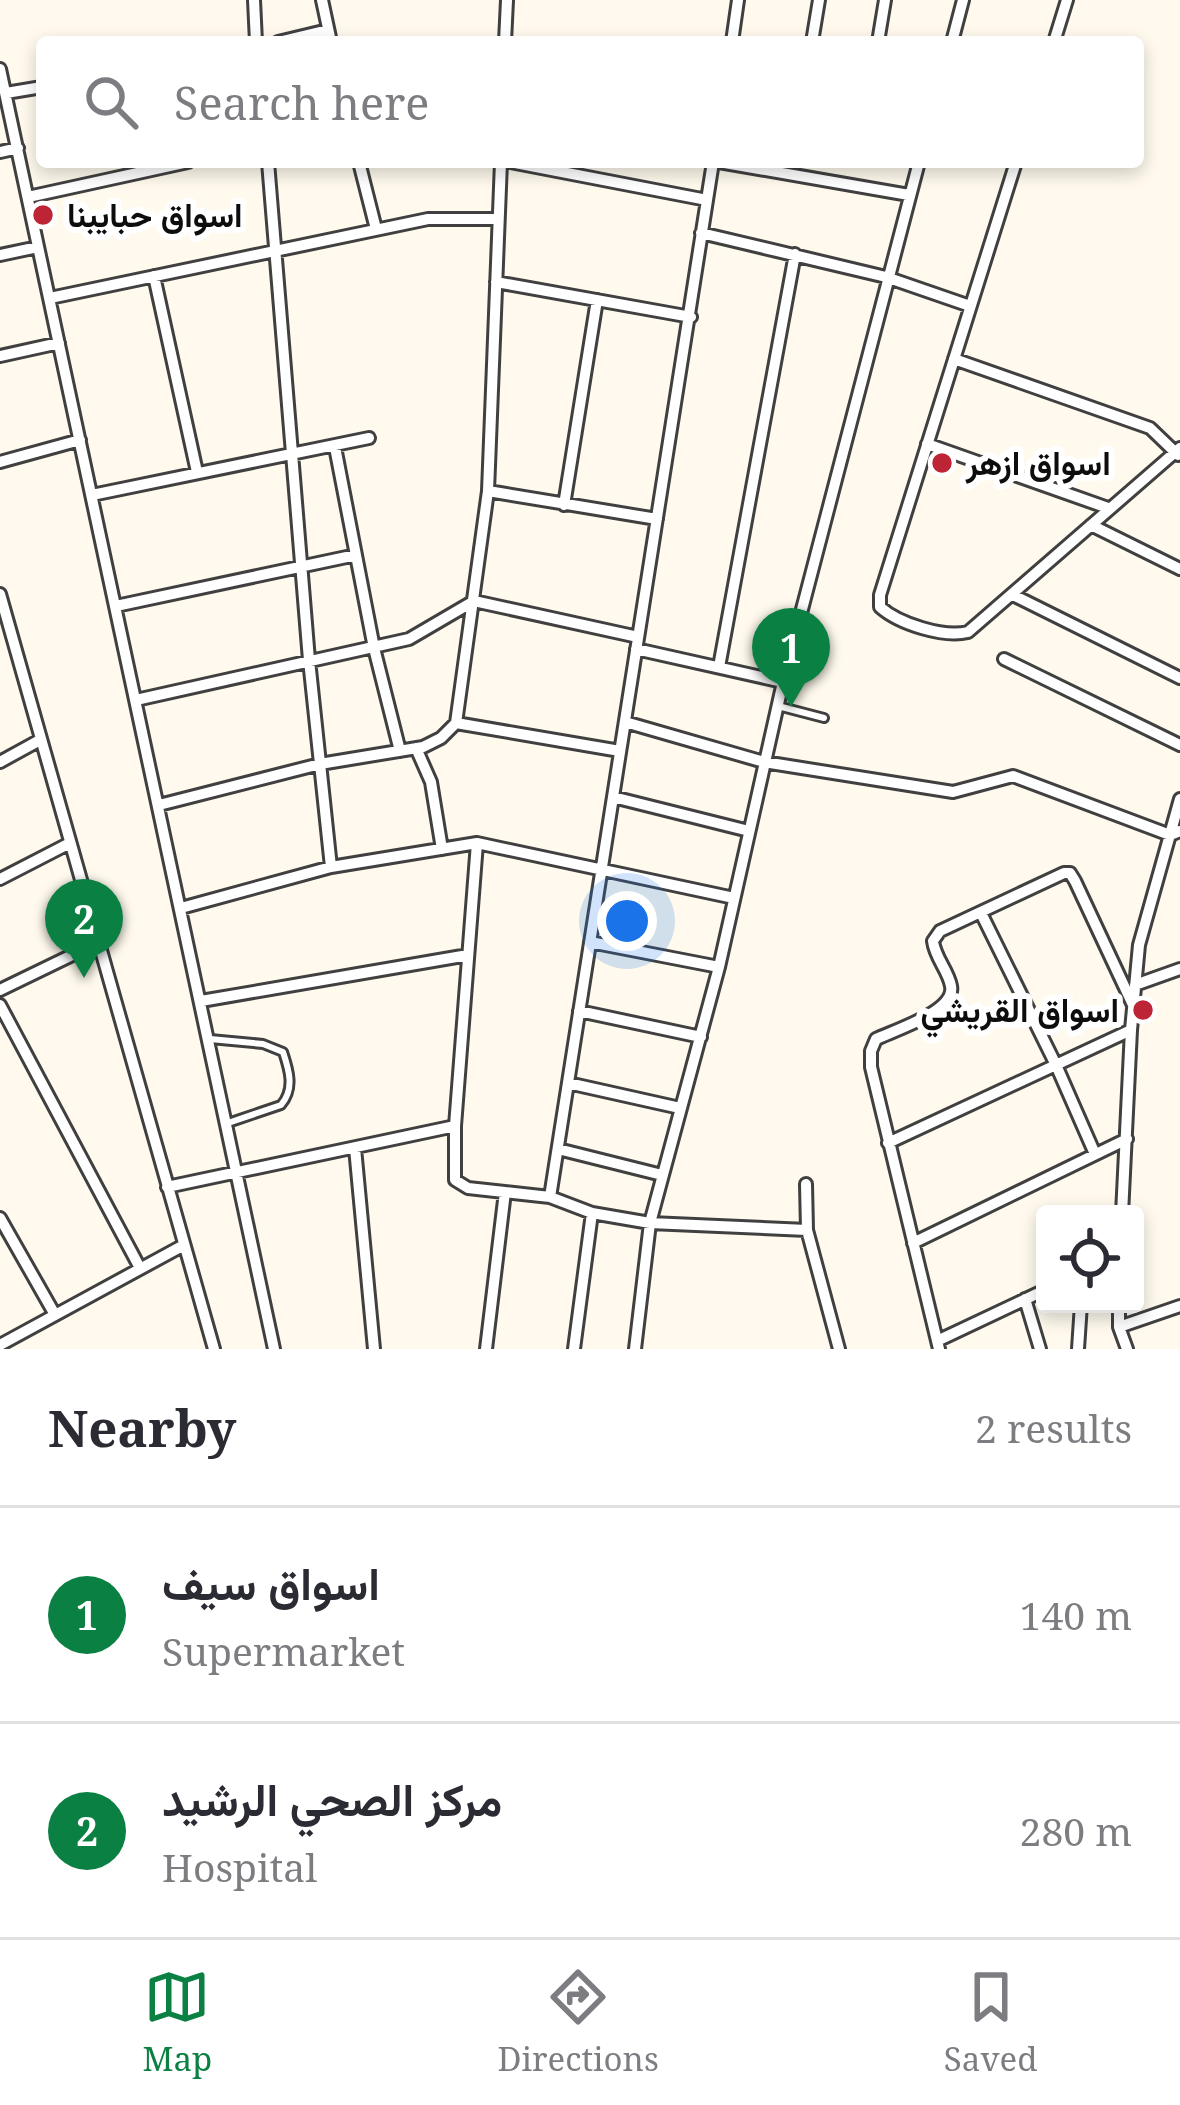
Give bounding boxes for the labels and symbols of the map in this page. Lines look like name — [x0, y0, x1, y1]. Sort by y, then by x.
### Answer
place label: اسواق حبايبنا — [67, 192, 243, 237]
marker: اسواق حبايبنا — [30, 202, 56, 228]
place label: اسواق ازهر — [965, 440, 1111, 485]
marker: اسواق ازهر — [929, 450, 955, 476]
pin: 1 — [752, 608, 830, 707]
pin: 2 — [45, 879, 123, 978]
your location — [597, 891, 657, 951]
place label: اسواق القريشي — [920, 987, 1119, 1038]
marker: اسواق القريشي — [1130, 997, 1156, 1023]

